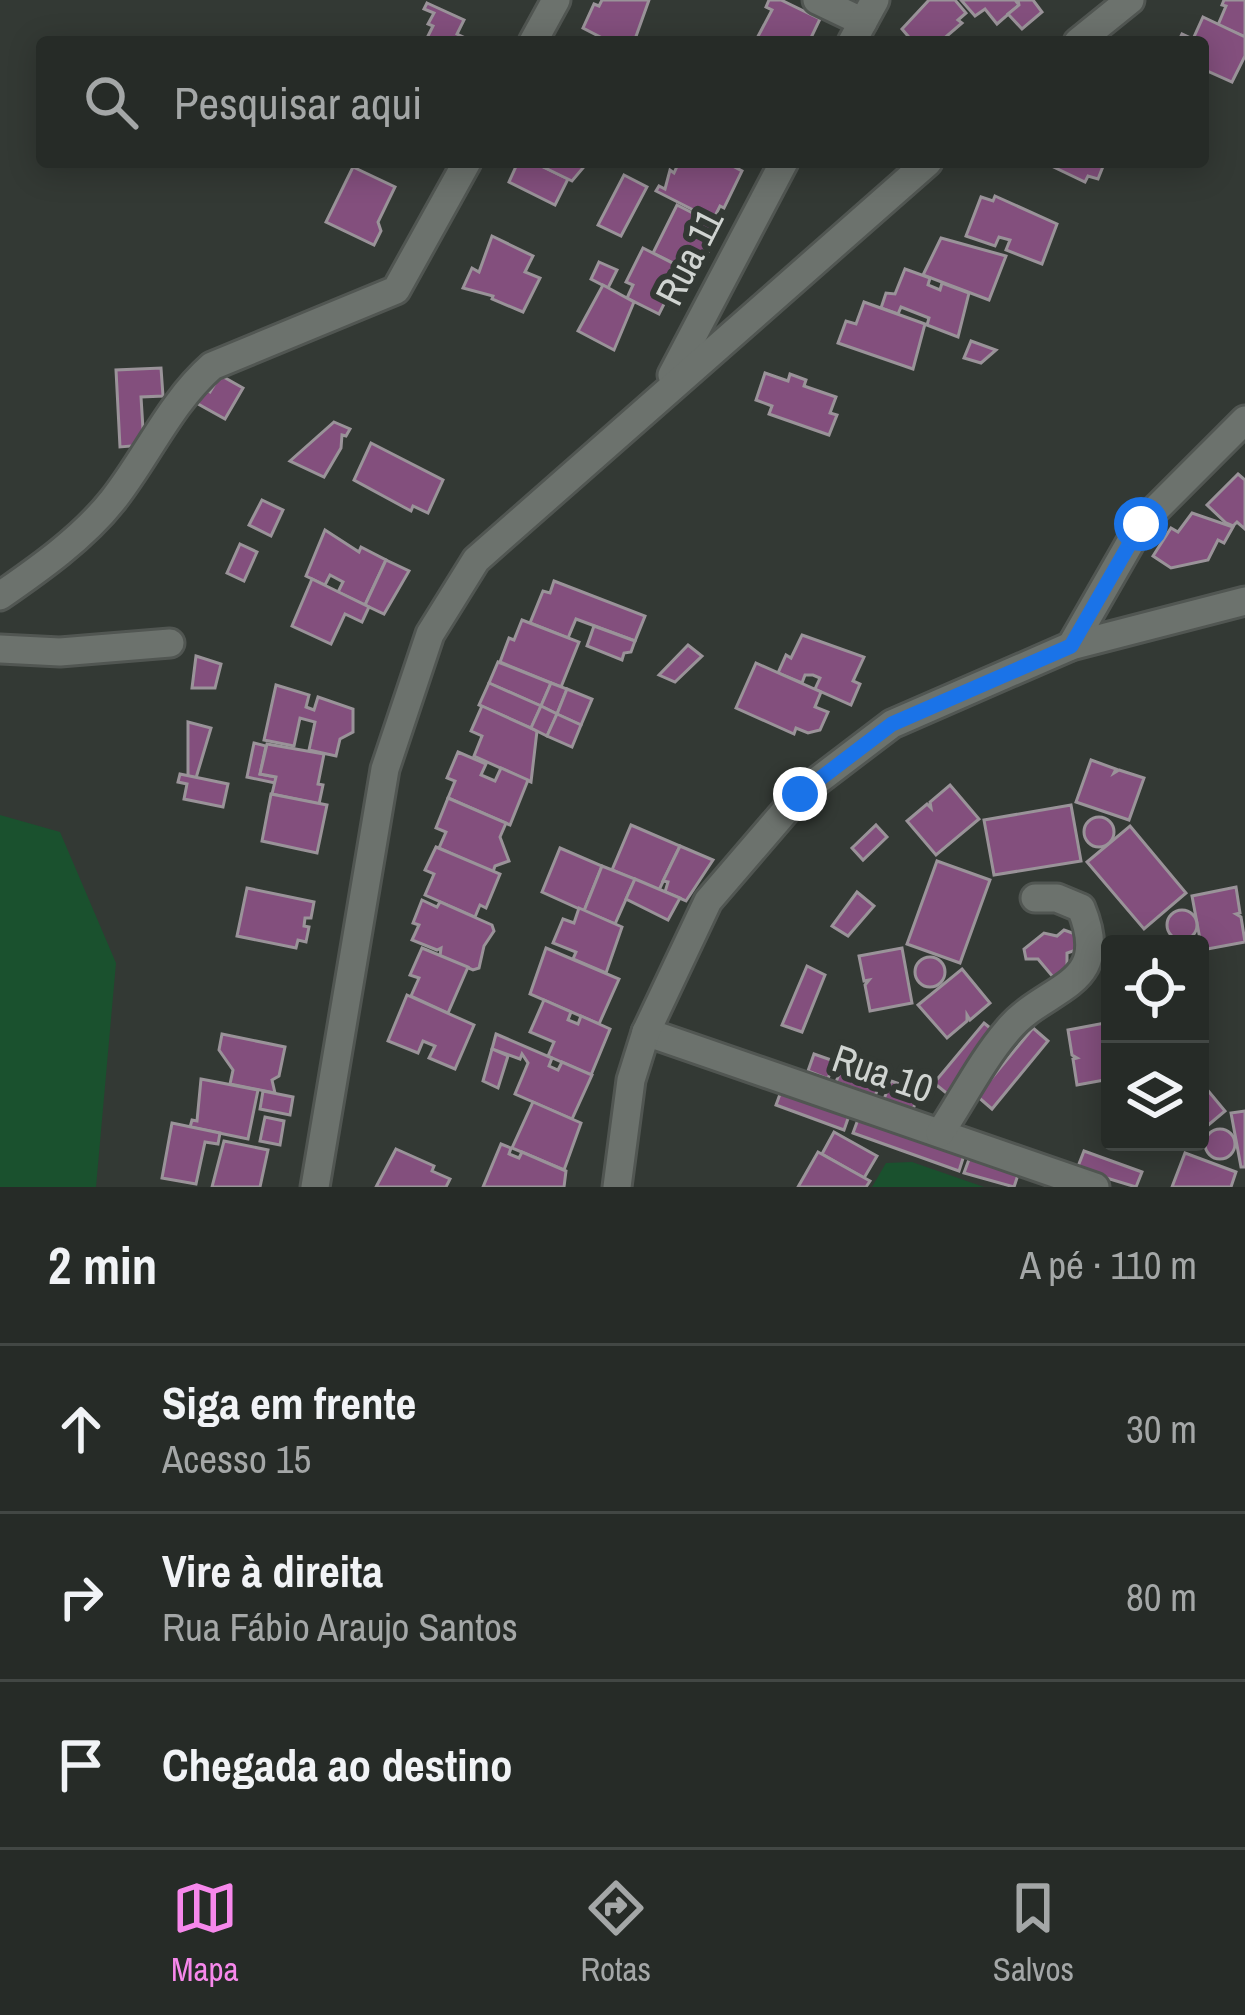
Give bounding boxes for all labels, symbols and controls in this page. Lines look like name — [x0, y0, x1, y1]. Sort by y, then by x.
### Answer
search box — [36, 36, 1209, 168]
icon: search — [78, 69, 144, 135]
text: Pesquisar aqui — [174, 72, 422, 133]
street label: Rua 11 — [643, 200, 735, 314]
route start — [1114, 497, 1168, 551]
route end — [773, 767, 827, 821]
map controls — [1101, 935, 1209, 1151]
button: locate — [1101, 935, 1209, 1043]
street label: Rua 10 — [826, 1032, 940, 1114]
button: layers — [1101, 1043, 1209, 1151]
text: 2 min — [48, 1231, 157, 1300]
text: A pé · 110 m — [1020, 1239, 1197, 1291]
text: Siga em frente — [162, 1372, 416, 1433]
icon: ahead — [48, 1396, 114, 1462]
text: 30 m — [1126, 1403, 1197, 1455]
text: Acesso 15 — [162, 1433, 311, 1485]
text: Vire à direita — [162, 1540, 383, 1601]
icon: right — [48, 1564, 114, 1630]
text: 80 m — [1126, 1571, 1197, 1623]
text: Rua Fábio Araujo Santos — [162, 1601, 518, 1653]
icon: arrive — [48, 1732, 114, 1798]
text: Chegada ao destino — [162, 1734, 513, 1795]
tab: Mapa — [171, 1875, 239, 1991]
tab: Rotas — [580, 1875, 651, 1991]
tab: Salvos — [993, 1875, 1074, 1991]

